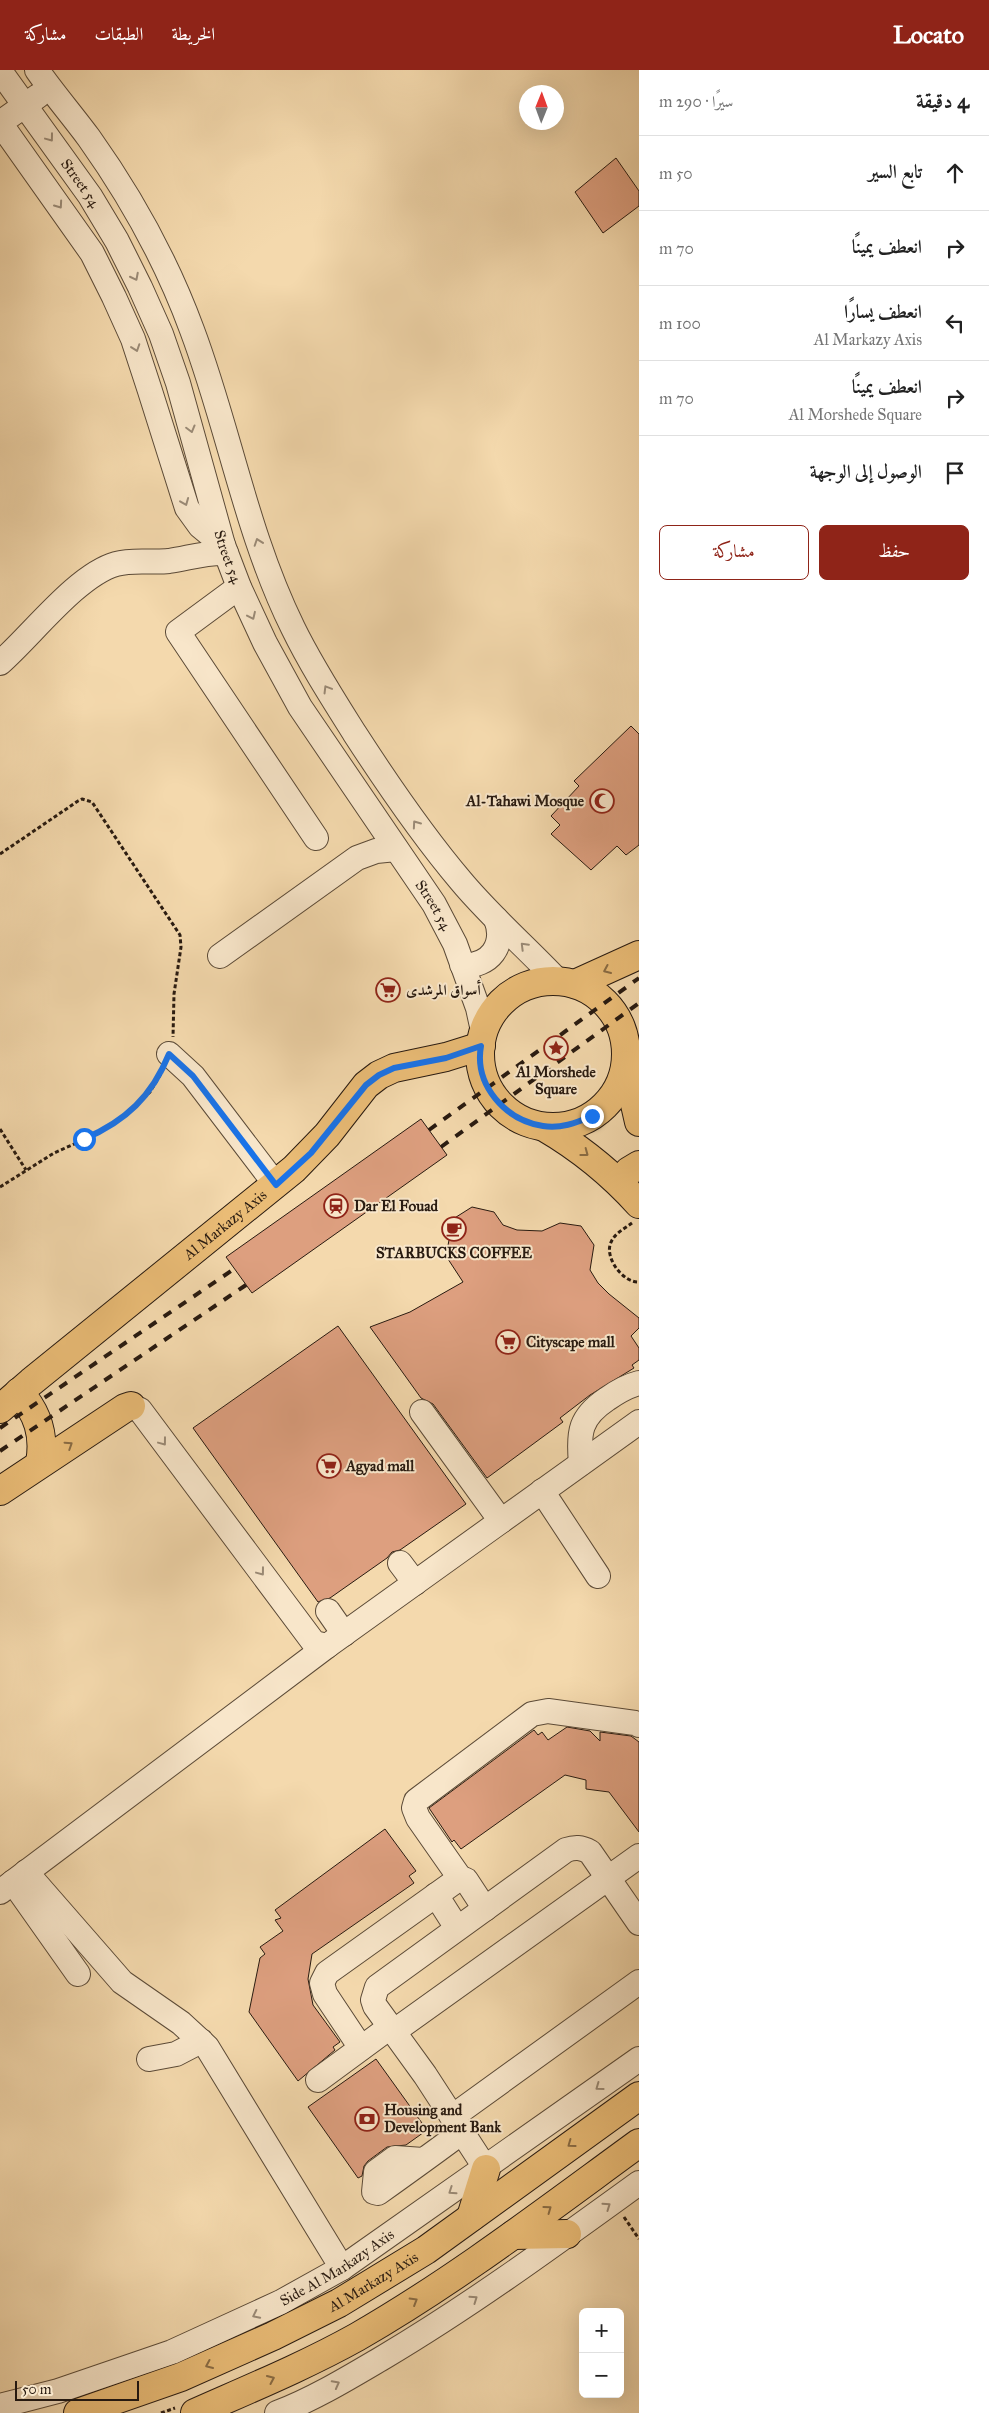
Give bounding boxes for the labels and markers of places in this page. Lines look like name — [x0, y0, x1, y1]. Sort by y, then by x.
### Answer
mosque icon: Al-Tahawi Mosque — [589, 788, 615, 814]
place label: Al-Tahawi Mosque — [465, 792, 585, 811]
supermarket icon: أسواق المرشدى — [375, 977, 401, 1003]
place label: أسواق المرشدى — [406, 979, 481, 1000]
place icon: Al Morshede Square — [543, 1035, 569, 1061]
place label: Al Morshede Square — [515, 1063, 597, 1099]
station icon: Dar El Fouad — [323, 1193, 349, 1219]
place label: Dar El Fouad — [354, 1197, 439, 1215]
cafe icon: STARBUCKS COFFEE — [441, 1216, 467, 1242]
place label: STARBUCKS COFFEE — [376, 1244, 532, 1262]
supermarket icon: Cityscape mall — [495, 1329, 521, 1355]
place label: Cityscape mall — [526, 1333, 616, 1352]
supermarket icon: Agyad mall — [316, 1453, 342, 1479]
place label: Agyad mall — [345, 1457, 415, 1476]
place label: Housing and Development Bank — [384, 2101, 502, 2137]
bank icon: Housing and Development Bank — [354, 2106, 380, 2132]

